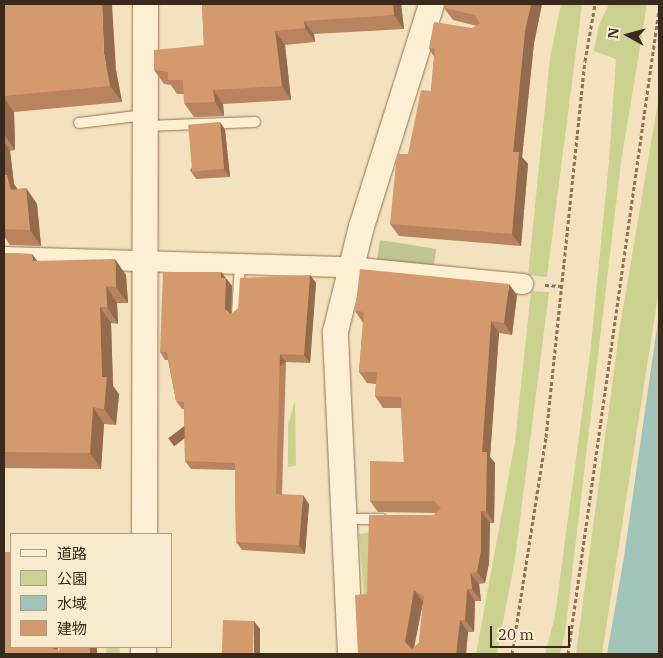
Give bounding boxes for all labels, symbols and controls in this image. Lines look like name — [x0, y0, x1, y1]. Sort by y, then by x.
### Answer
north arrow — [603, 10, 653, 60]
text: N — [604, 27, 623, 40]
legend — [10, 533, 172, 648]
text: 道路 — [57, 544, 87, 563]
text: 公園 — [57, 569, 87, 588]
text: 水域 — [57, 594, 87, 613]
scale bar — [493, 616, 573, 648]
text: 建物 — [57, 619, 87, 638]
text: 20 m — [498, 625, 534, 644]

